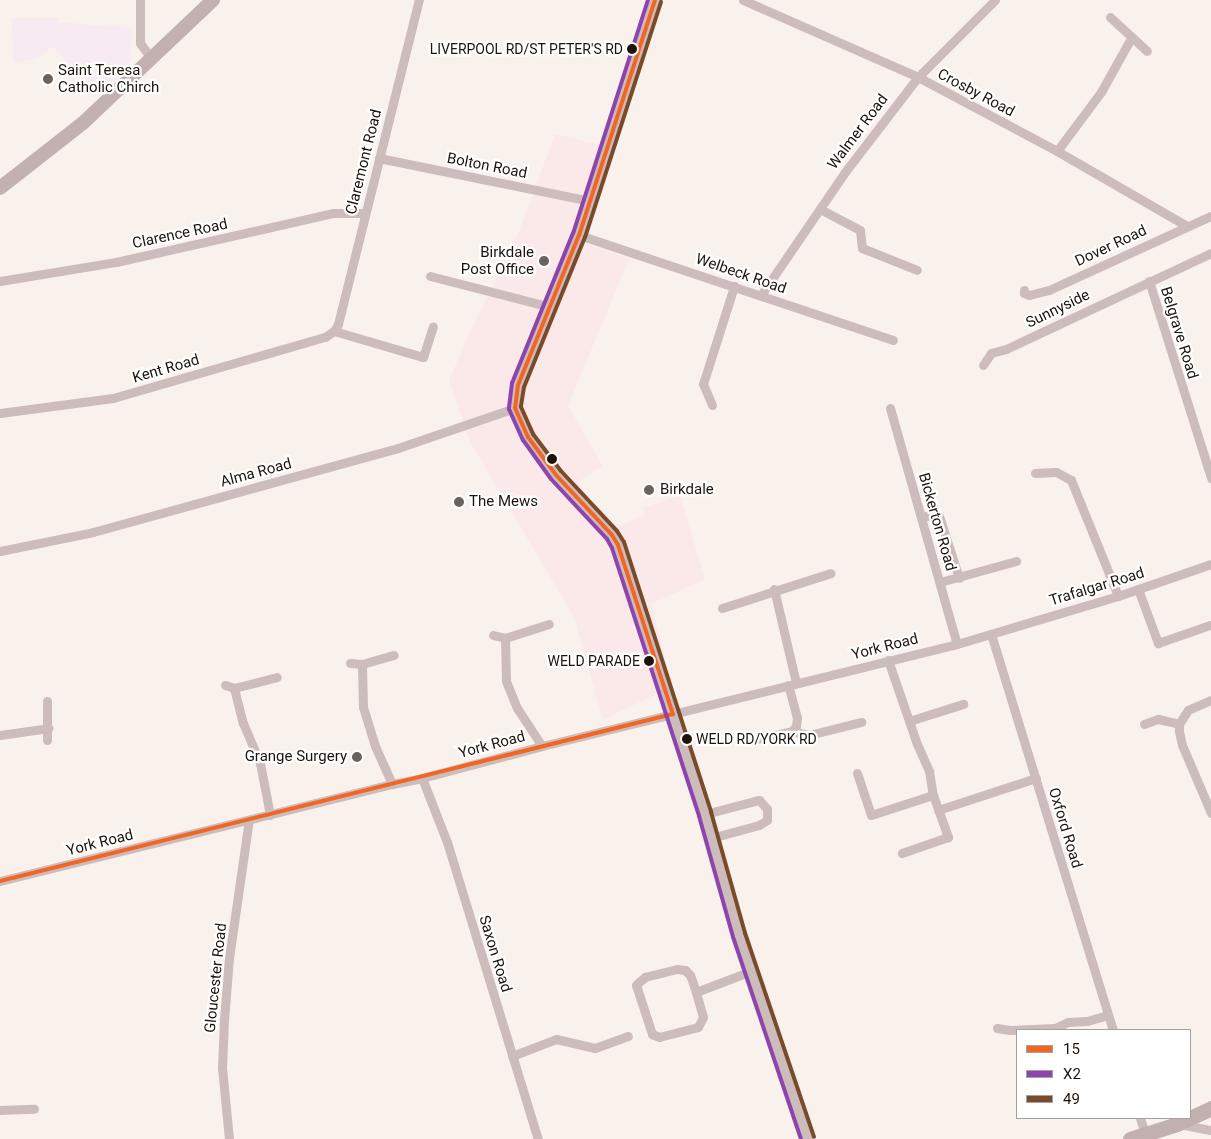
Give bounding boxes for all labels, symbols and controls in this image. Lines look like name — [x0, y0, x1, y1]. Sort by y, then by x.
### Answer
place label: LIVERPOOL RD/ST PETER'S RD — [429, 41, 623, 57]
marker: LIVERPOOL RD/ST PETER'S RD — [627, 44, 637, 54]
place label: Saint Teresa Catholic Chirch — [58, 61, 159, 96]
street label: Crosby Road — [934, 65, 1018, 121]
marker: Saint Teresa Catholic Chirch — [42, 73, 54, 85]
street label: Walmer Road — [824, 91, 892, 173]
street label: Claremont Road — [342, 108, 386, 216]
street label: Bolton Road — [445, 149, 529, 183]
street label: Clarence Road — [131, 215, 229, 253]
street label: Dover Road — [1072, 222, 1150, 270]
place label: Birkdale Post Office — [461, 243, 534, 278]
street label: Welbeck Road — [693, 250, 789, 298]
marker: Birkdale Post Office — [538, 255, 550, 267]
street label: Belgrave Road — [1156, 285, 1202, 381]
street label: Sunnyside — [1023, 286, 1093, 332]
street label: Kent Road — [131, 351, 201, 387]
unlabelled marker — [547, 454, 557, 464]
street label: Alma Road — [218, 455, 294, 491]
street label: Bickerton Road — [914, 471, 960, 573]
place label: Birkdale — [660, 481, 714, 499]
marker: Birkdale — [642, 483, 656, 497]
place label: The Mews — [469, 493, 538, 511]
marker: The Mews — [453, 496, 465, 508]
street label: Trafalgar Road — [1047, 564, 1147, 610]
street label: York Road — [850, 630, 920, 664]
place label: WELD PARADE — [547, 653, 640, 669]
marker: WELD PARADE — [644, 656, 654, 666]
street label: York Road — [457, 728, 527, 762]
place label: WELD RD/YORK RD — [696, 731, 817, 747]
marker: WELD RD/YORK RD — [682, 734, 692, 744]
place label: Grange Surgery — [245, 748, 347, 766]
marker: Grange Surgery — [351, 751, 363, 763]
street label: Oxford Road — [1044, 786, 1086, 870]
street label: York Road — [65, 826, 135, 860]
street label: Saxon Road — [475, 913, 515, 995]
street label: Gloucester Road — [201, 922, 231, 1034]
legend — [1016, 1029, 1191, 1119]
text: 15 — [1063, 1040, 1080, 1058]
text: X2 — [1063, 1065, 1081, 1083]
text: 49 — [1063, 1090, 1080, 1108]

